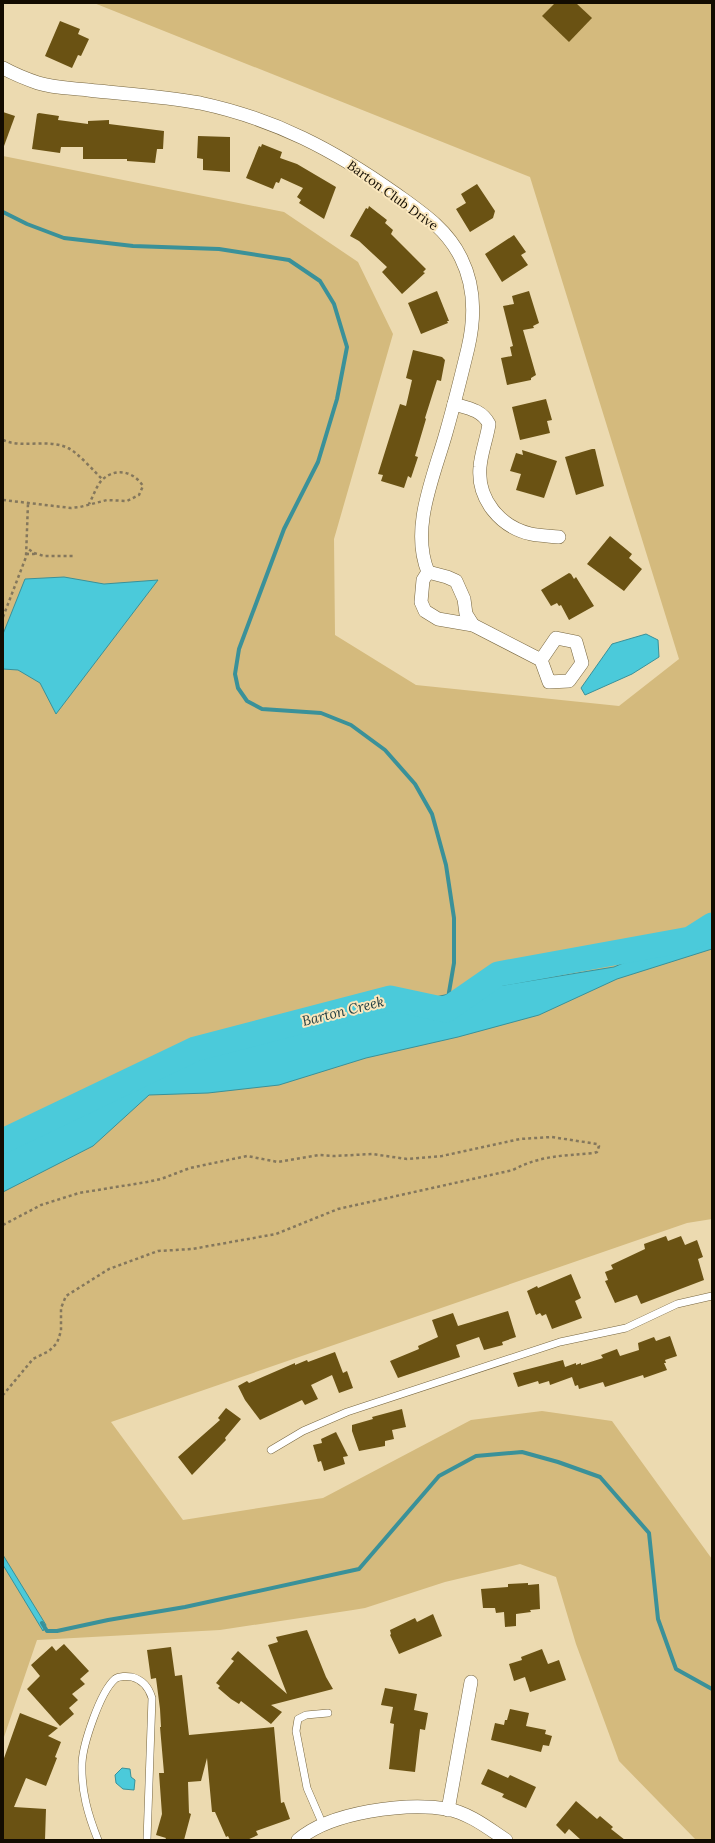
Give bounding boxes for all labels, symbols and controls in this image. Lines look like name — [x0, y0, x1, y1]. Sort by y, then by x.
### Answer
street label: Barton Club Drive — [344, 157, 442, 234]
water label: Barton Creek — [300, 992, 386, 1030]

